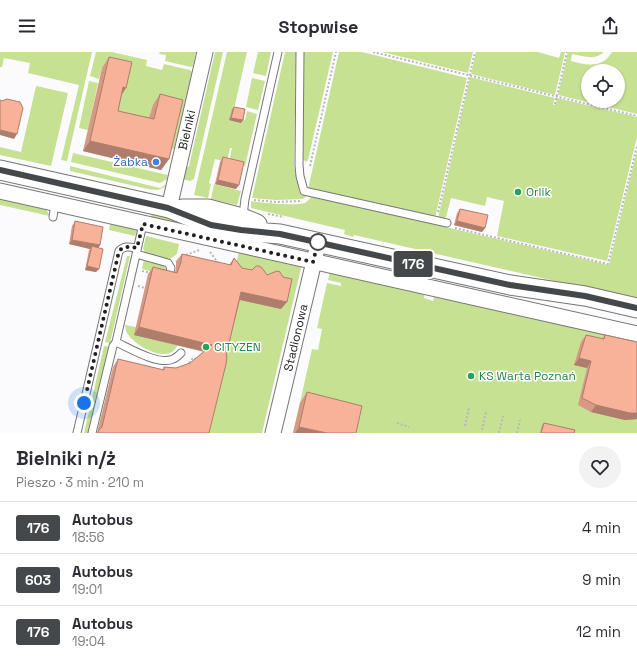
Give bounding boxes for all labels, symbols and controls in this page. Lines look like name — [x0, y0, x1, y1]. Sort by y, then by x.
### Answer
icon: menu — [16, 15, 38, 37]
text: Stopwise — [279, 15, 358, 38]
icon: share — [599, 15, 621, 37]
map controls — [581, 64, 625, 108]
button: locate — [581, 64, 625, 108]
street label: Bielniki — [175, 108, 199, 152]
place label: Żabka — [113, 154, 148, 170]
marker: Żabka — [151, 157, 161, 167]
place label: Orlik — [526, 184, 551, 200]
marker: Orlik — [513, 187, 523, 197]
unlabelled marker — [309, 233, 327, 251]
line badge: 176 — [390, 251, 436, 277]
text: 176 — [402, 255, 424, 273]
street label: Stadionowa — [280, 302, 312, 373]
place label: CITYZEN — [214, 339, 261, 355]
marker: CITYZEN — [201, 342, 211, 352]
place label: KS Warta Poznań — [479, 368, 576, 384]
marker: KS Warta Poznań — [466, 371, 476, 381]
your location — [74, 393, 94, 413]
text: Bielniki n/ż — [16, 446, 116, 471]
button: heart — [579, 446, 621, 488]
text: Pieszo · 3 min · 210 m — [16, 474, 144, 491]
text: Autobus — [72, 510, 133, 529]
text: 4 min — [582, 518, 621, 537]
text: 176 — [27, 519, 49, 537]
text: 18:56 — [72, 529, 105, 546]
text: Autobus — [72, 562, 133, 581]
text: 9 min — [582, 570, 621, 589]
text: 603 — [25, 571, 51, 589]
text: 19:01 — [72, 581, 102, 598]
text: Autobus — [72, 614, 133, 633]
text: 12 min — [576, 622, 621, 641]
text: 176 — [27, 623, 49, 641]
text: 19:04 — [72, 633, 105, 650]

